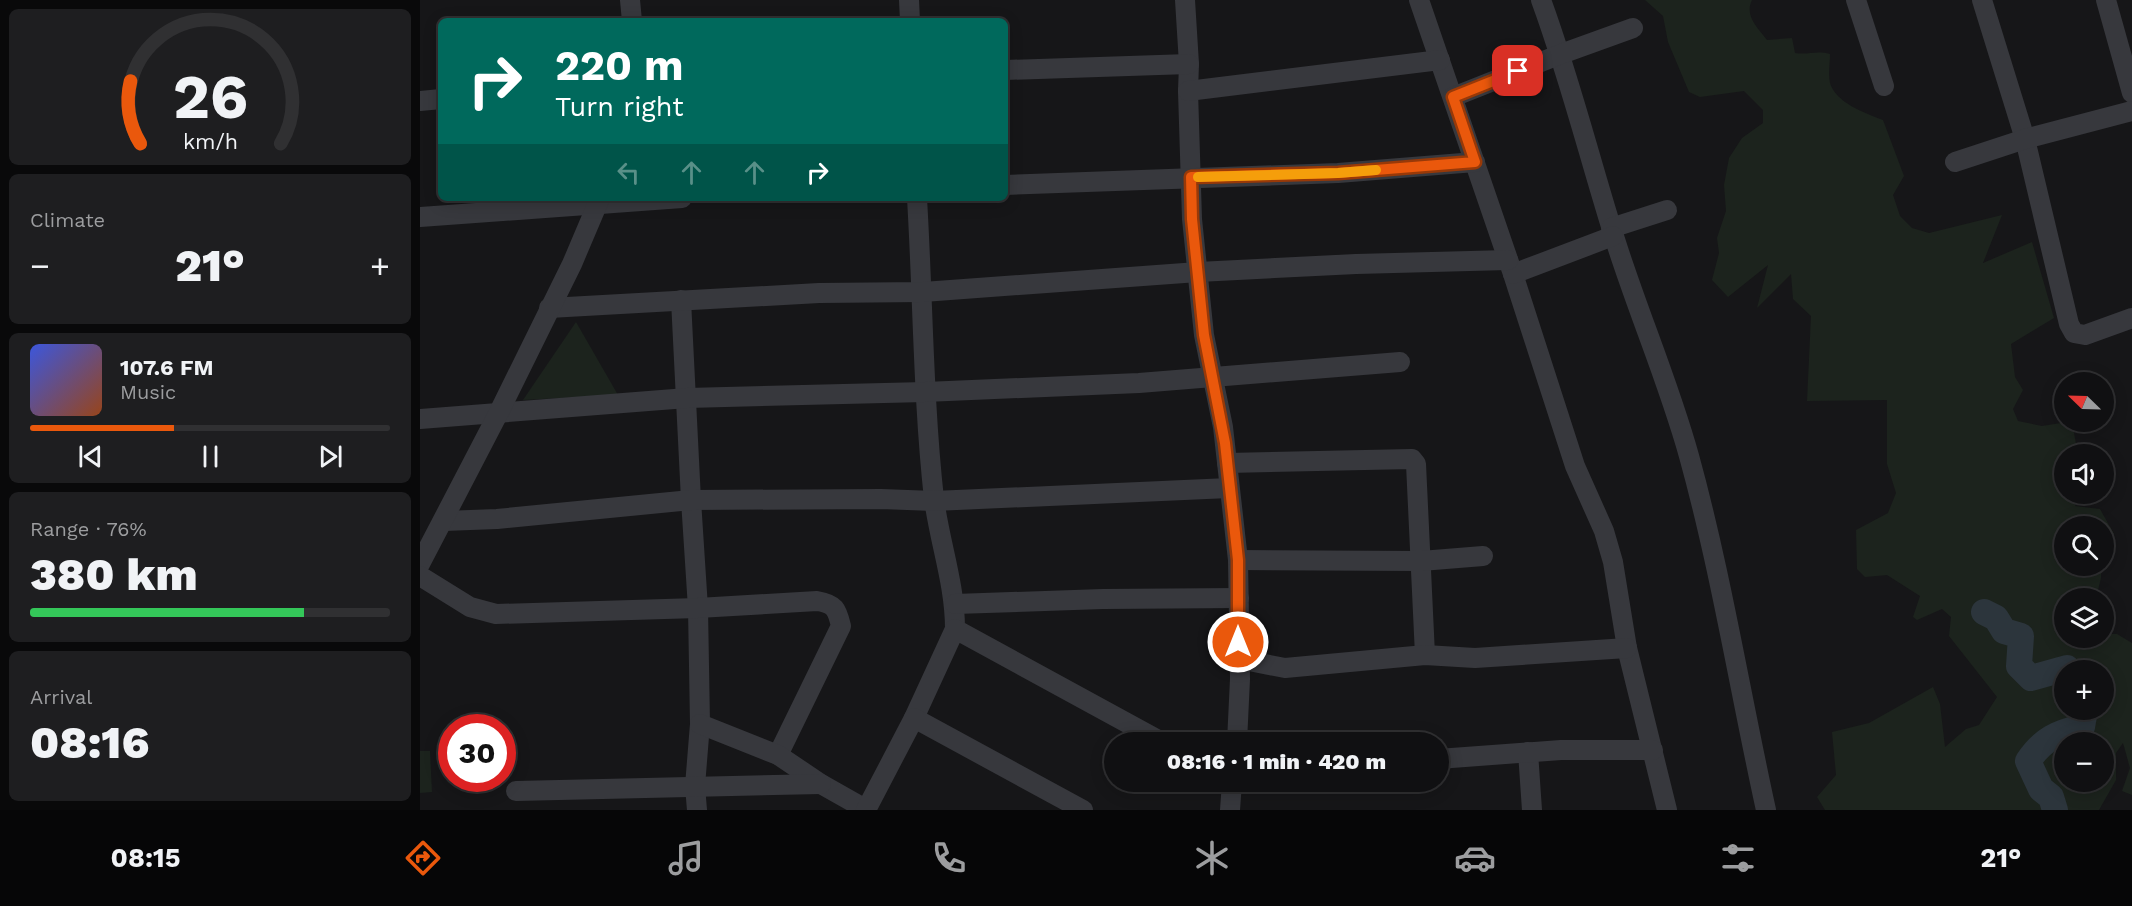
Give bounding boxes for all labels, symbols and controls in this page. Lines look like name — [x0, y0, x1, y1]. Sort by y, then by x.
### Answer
text: 220 m — [555, 41, 684, 90]
icon: right — [456, 42, 534, 120]
pin — [1492, 45, 1543, 96]
icon: arrive — [1501, 54, 1534, 87]
text: 26 — [172, 60, 248, 133]
text: Turn right — [555, 91, 684, 123]
text: km/h — [182, 129, 238, 154]
icon: left — [612, 156, 645, 189]
icon: ahead — [675, 156, 708, 189]
icon: ahead — [738, 156, 771, 189]
icon: right — [801, 156, 834, 189]
text: Climate — [30, 208, 105, 232]
text: 21° — [175, 239, 245, 292]
text: − — [30, 246, 50, 285]
text: + — [370, 246, 390, 285]
text: 107.6 FM — [120, 355, 213, 380]
north arrow — [2054, 372, 2114, 432]
map controls — [2054, 372, 2114, 792]
text: Music — [120, 380, 176, 404]
icon: previous — [74, 440, 107, 473]
icon: pause — [194, 440, 227, 473]
icon: next — [314, 440, 347, 473]
button: sound — [2054, 444, 2114, 504]
button: search — [2054, 516, 2114, 576]
text: Range · 76% — [30, 517, 147, 541]
text: 380 km — [30, 548, 198, 601]
button: layers — [2054, 588, 2114, 648]
position arrow — [1206, 610, 1270, 674]
button: + — [2054, 660, 2114, 720]
text: Arrival — [30, 685, 92, 709]
speed limit sign: 30 — [438, 714, 516, 792]
text: 08:16 — [30, 716, 149, 769]
button: − — [2054, 732, 2114, 792]
text: 08:16 · 1 min · 420 m — [1167, 749, 1386, 774]
icon: directions — [402, 837, 444, 879]
icon: music — [665, 837, 707, 879]
icon: phone — [928, 837, 970, 879]
icon: climate — [1191, 837, 1233, 879]
icon: car — [1454, 837, 1496, 879]
icon: filters — [1717, 837, 1759, 879]
text: 08:15 — [111, 842, 180, 874]
text: 21° — [1980, 842, 2021, 874]

